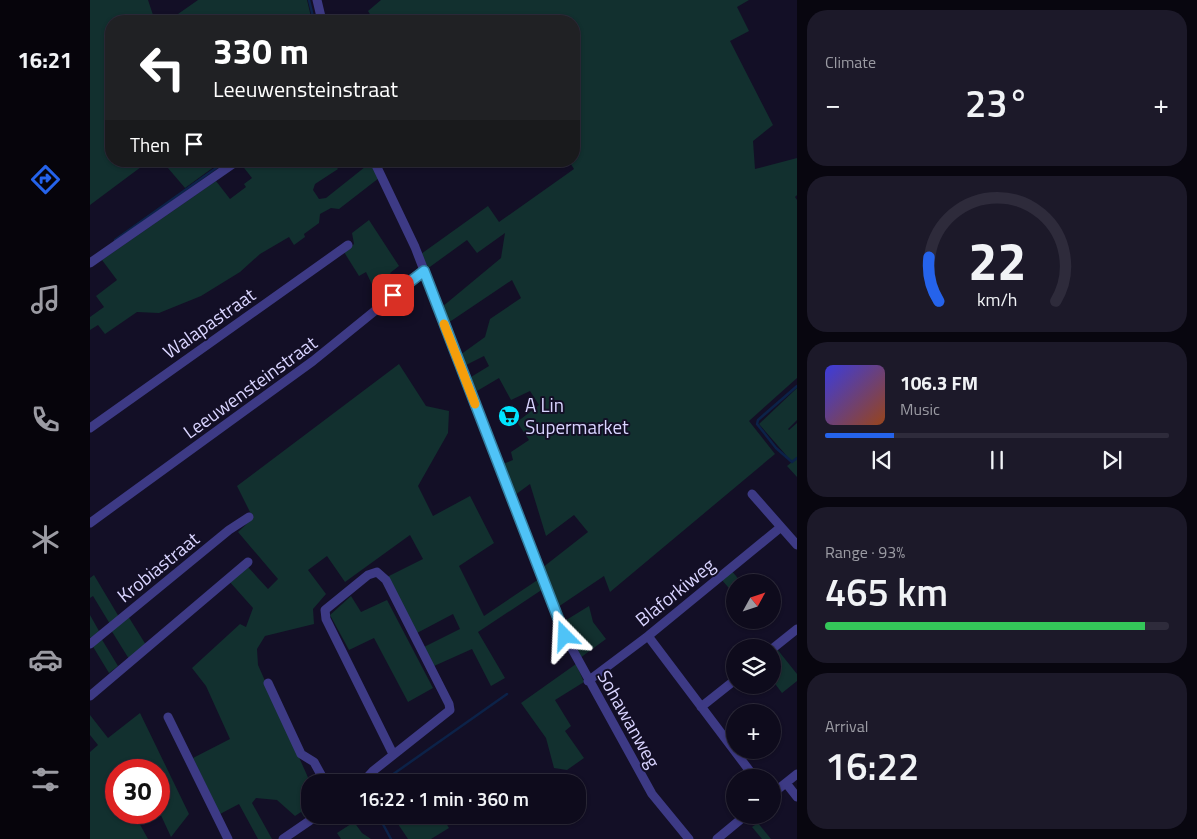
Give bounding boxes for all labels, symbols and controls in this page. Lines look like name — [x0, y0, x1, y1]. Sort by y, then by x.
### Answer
text: 330 m — [213, 24, 309, 78]
icon: left — [130, 35, 195, 100]
text: 16:21 — [18, 43, 72, 77]
text: Climate — [825, 50, 876, 74]
text: Leeuwensteinstraat — [213, 72, 398, 106]
text: 23° — [965, 74, 1029, 132]
text: − — [825, 82, 841, 125]
text: + — [1153, 82, 1169, 125]
text: Then — [130, 130, 170, 159]
icon: arrive — [180, 130, 208, 158]
icon: directions — [28, 162, 63, 197]
text: 22 — [968, 221, 1026, 300]
pin — [372, 274, 414, 316]
street label: Walapastraat — [156, 280, 261, 365]
icon: arrive — [379, 281, 407, 309]
icon: music — [28, 282, 63, 317]
text: km/h — [977, 286, 1017, 313]
street label: Leeuwensteinstraat — [177, 328, 323, 445]
text: 106.3 FM — [900, 368, 978, 397]
place label: A Lin Supermarket — [525, 390, 629, 441]
text: Music — [900, 397, 940, 421]
icon: phone — [28, 402, 63, 437]
supermarket icon: A Lin Supermarket — [497, 404, 521, 428]
icon: previous — [868, 446, 896, 474]
icon: pause — [983, 446, 1011, 474]
icon: next — [1098, 446, 1126, 474]
icon: climate — [28, 522, 63, 557]
street label: Krobiastraat — [110, 524, 205, 609]
text: Range · 93% — [825, 540, 905, 564]
street label: Blaforkiweg — [629, 550, 721, 633]
text: 465 km — [825, 563, 948, 621]
north arrow — [726, 574, 781, 629]
map controls — [726, 574, 781, 824]
position arrow — [538, 609, 590, 661]
button: layers — [726, 639, 781, 694]
icon: car — [28, 642, 63, 677]
street label: Sohawanweg — [591, 665, 668, 773]
button: + — [726, 704, 781, 759]
text: Arrival — [825, 714, 868, 738]
text: 16:22 — [825, 737, 919, 795]
speed limit sign: 30 — [105, 759, 170, 824]
icon: filters — [28, 762, 63, 797]
button: − — [726, 769, 781, 824]
text: 16:22 · 1 min · 360 m — [358, 784, 529, 813]

